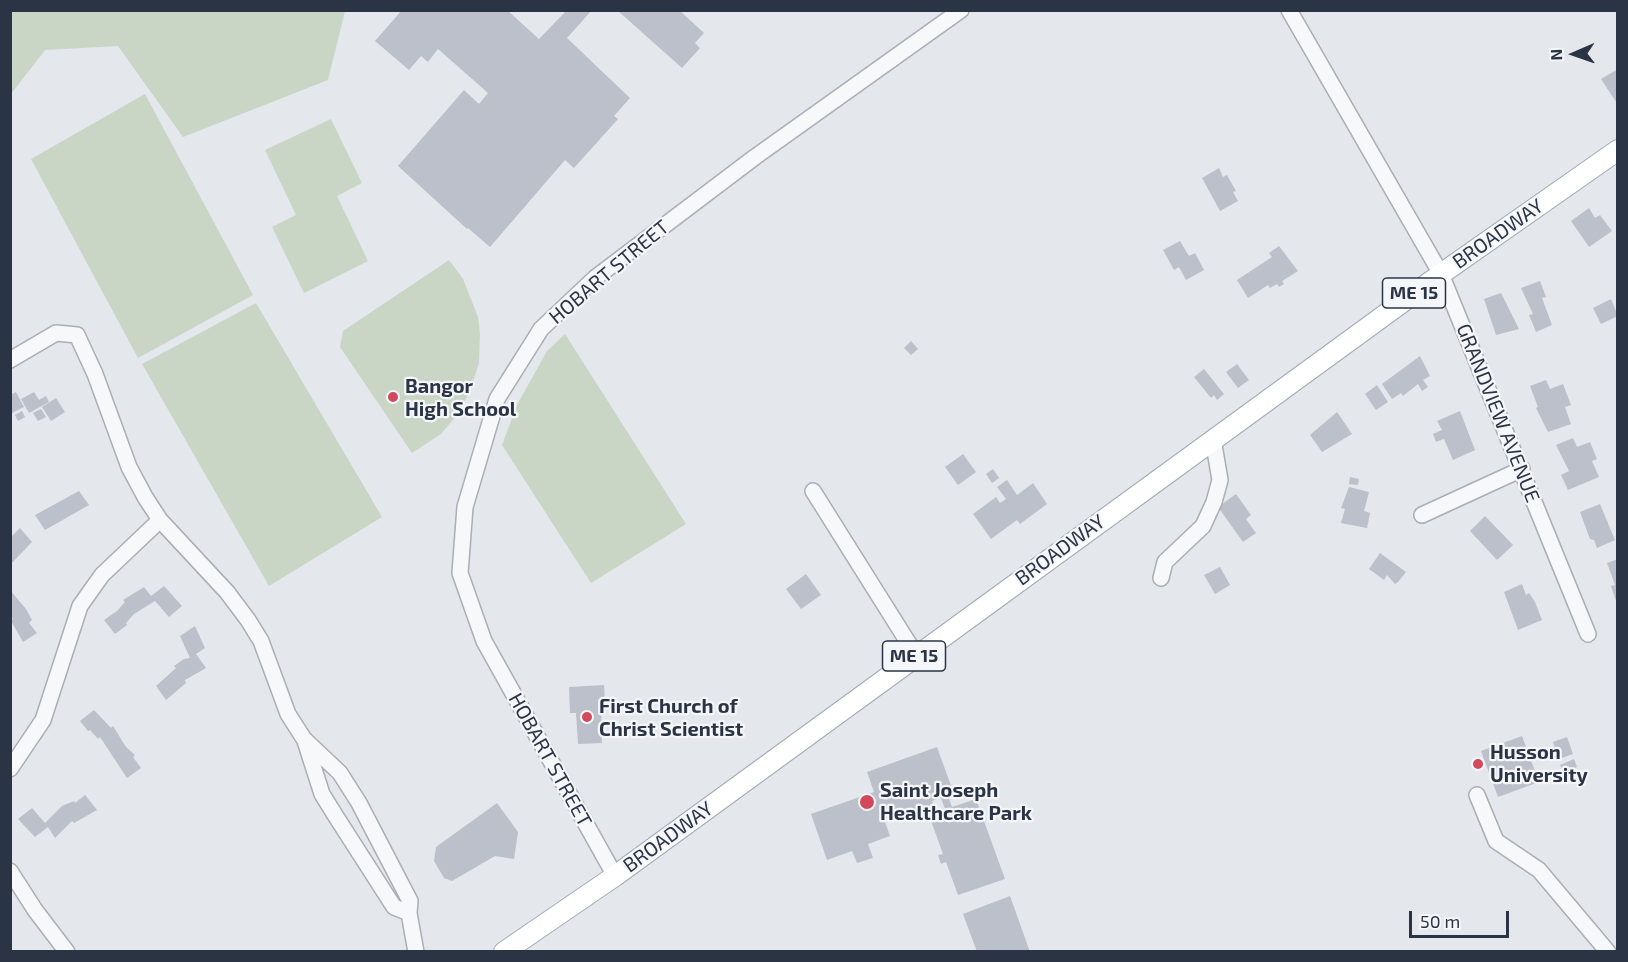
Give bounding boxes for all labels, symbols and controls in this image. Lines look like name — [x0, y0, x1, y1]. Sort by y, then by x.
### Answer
north arrow — [1544, 24, 1604, 84]
text: N — [1546, 49, 1565, 61]
street label: BROADWAY — [1448, 194, 1548, 274]
street label: HOBART STREET — [544, 215, 674, 329]
road number: ME 15 — [1382, 278, 1446, 308]
street label: GRANDVIEW AVENUE — [1451, 320, 1545, 506]
place label: Bangor High School — [405, 374, 516, 421]
marker: Bangor High School — [386, 390, 400, 404]
street label: BROADWAY — [1010, 509, 1110, 591]
road number: ME 15 — [882, 641, 946, 671]
street label: HOBART STREET — [503, 689, 597, 831]
place label: First Church of Christ Scientist — [599, 694, 743, 741]
marker: First Church of Christ Scientist — [580, 710, 594, 724]
place label: Husson University — [1490, 740, 1588, 787]
marker: Husson University — [1471, 757, 1485, 771]
place label: Saint Joseph Healthcare Park — [880, 778, 1032, 825]
marker: Saint Joseph Healthcare Park — [858, 793, 876, 811]
street label: BROADWAY — [618, 796, 718, 878]
scale bar — [1412, 899, 1512, 937]
text: 50 m — [1420, 910, 1460, 932]

